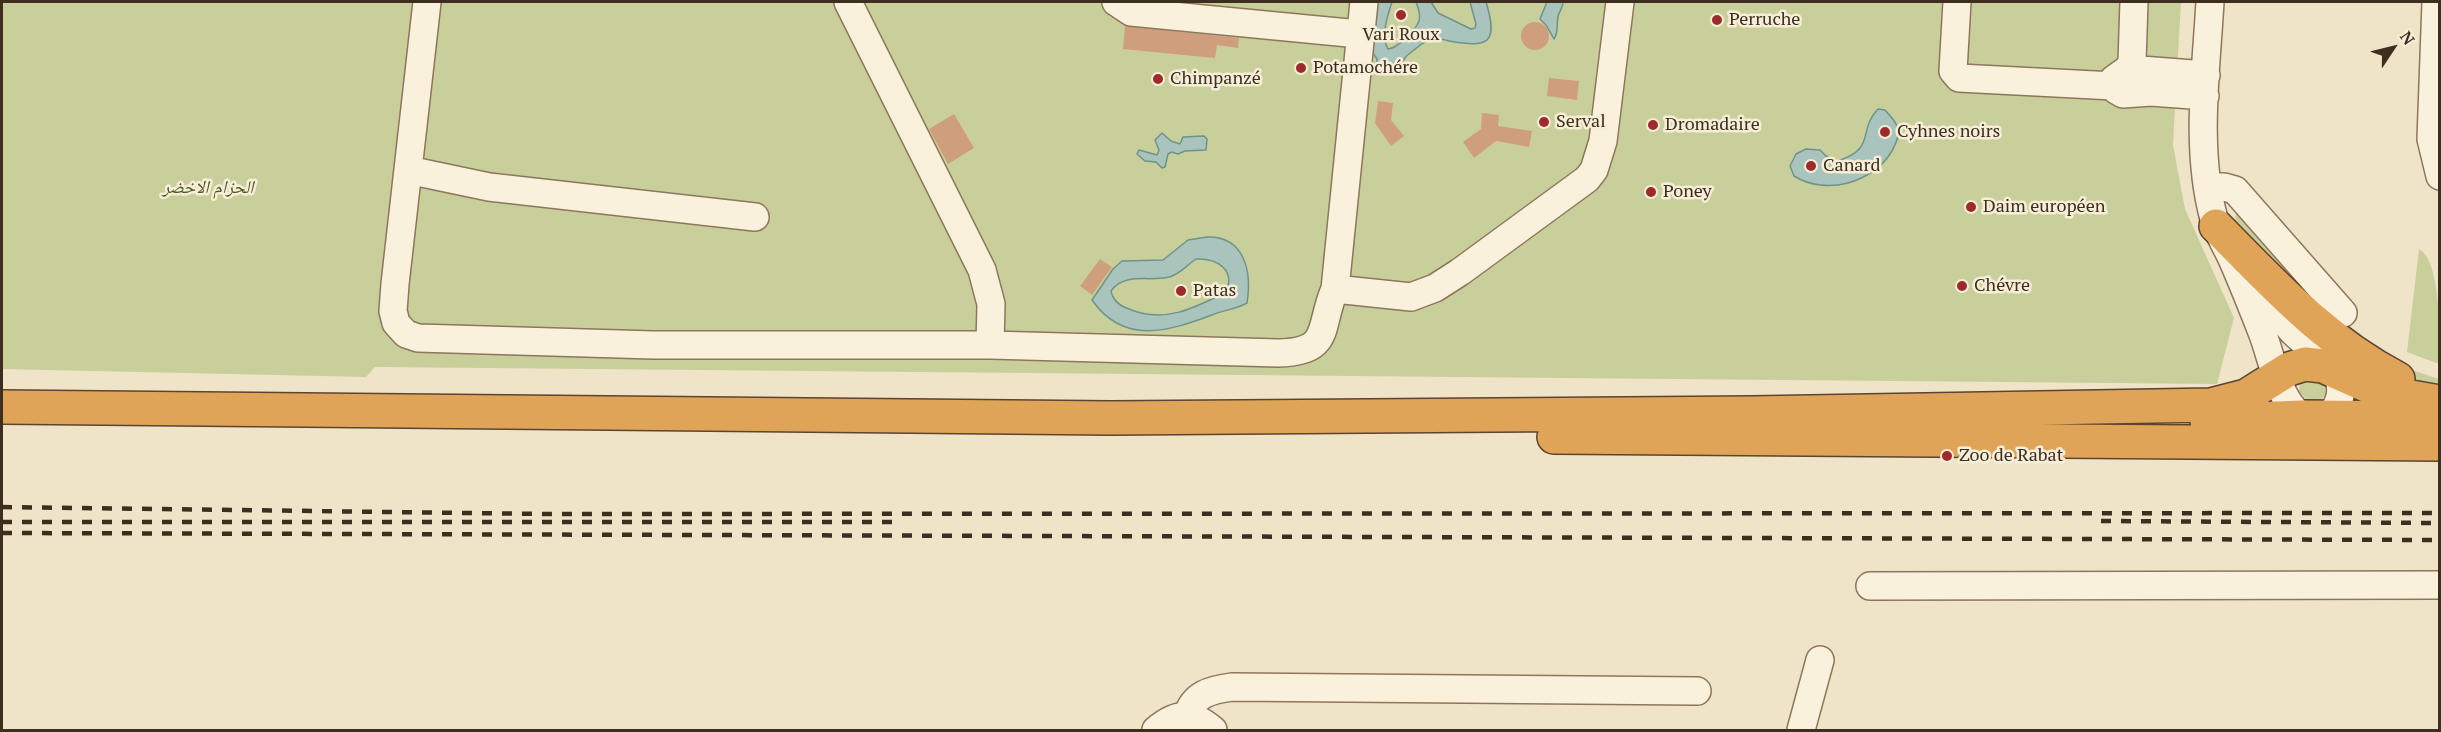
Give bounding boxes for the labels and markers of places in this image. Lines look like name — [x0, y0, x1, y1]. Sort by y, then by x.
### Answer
marker: Vari Roux — [1394, 8, 1408, 22]
place label: Perruche — [1729, 9, 1800, 31]
marker: Perruche — [1710, 13, 1724, 27]
place label: Vari Roux — [1362, 24, 1440, 46]
place label: Potamochére — [1313, 57, 1418, 79]
marker: Potamochére — [1294, 61, 1308, 75]
place label: Chimpanzé — [1170, 68, 1261, 90]
marker: Chimpanzé — [1151, 72, 1165, 86]
place label: Serval — [1556, 111, 1606, 133]
place label: Dromadaire — [1665, 114, 1760, 136]
marker: Serval — [1537, 115, 1551, 129]
marker: Dromadaire — [1646, 118, 1660, 132]
place label: Cyhnes noirs — [1897, 121, 2000, 143]
marker: Cyhnes noirs — [1878, 125, 1892, 139]
place label: Canard — [1823, 155, 1880, 177]
marker: Canard — [1804, 159, 1818, 173]
place label: Poney — [1663, 181, 1712, 203]
marker: Poney — [1644, 185, 1658, 199]
place label: Daim européen — [1983, 196, 2105, 218]
marker: Daim européen — [1964, 200, 1978, 214]
place label: Chévre — [1974, 275, 2030, 297]
marker: Chévre — [1955, 279, 1969, 293]
place label: Patas — [1193, 280, 1236, 302]
marker: Patas — [1174, 284, 1188, 298]
place label: Zoo de Rabat — [1959, 445, 2063, 467]
marker: Zoo de Rabat — [1940, 449, 1954, 463]

